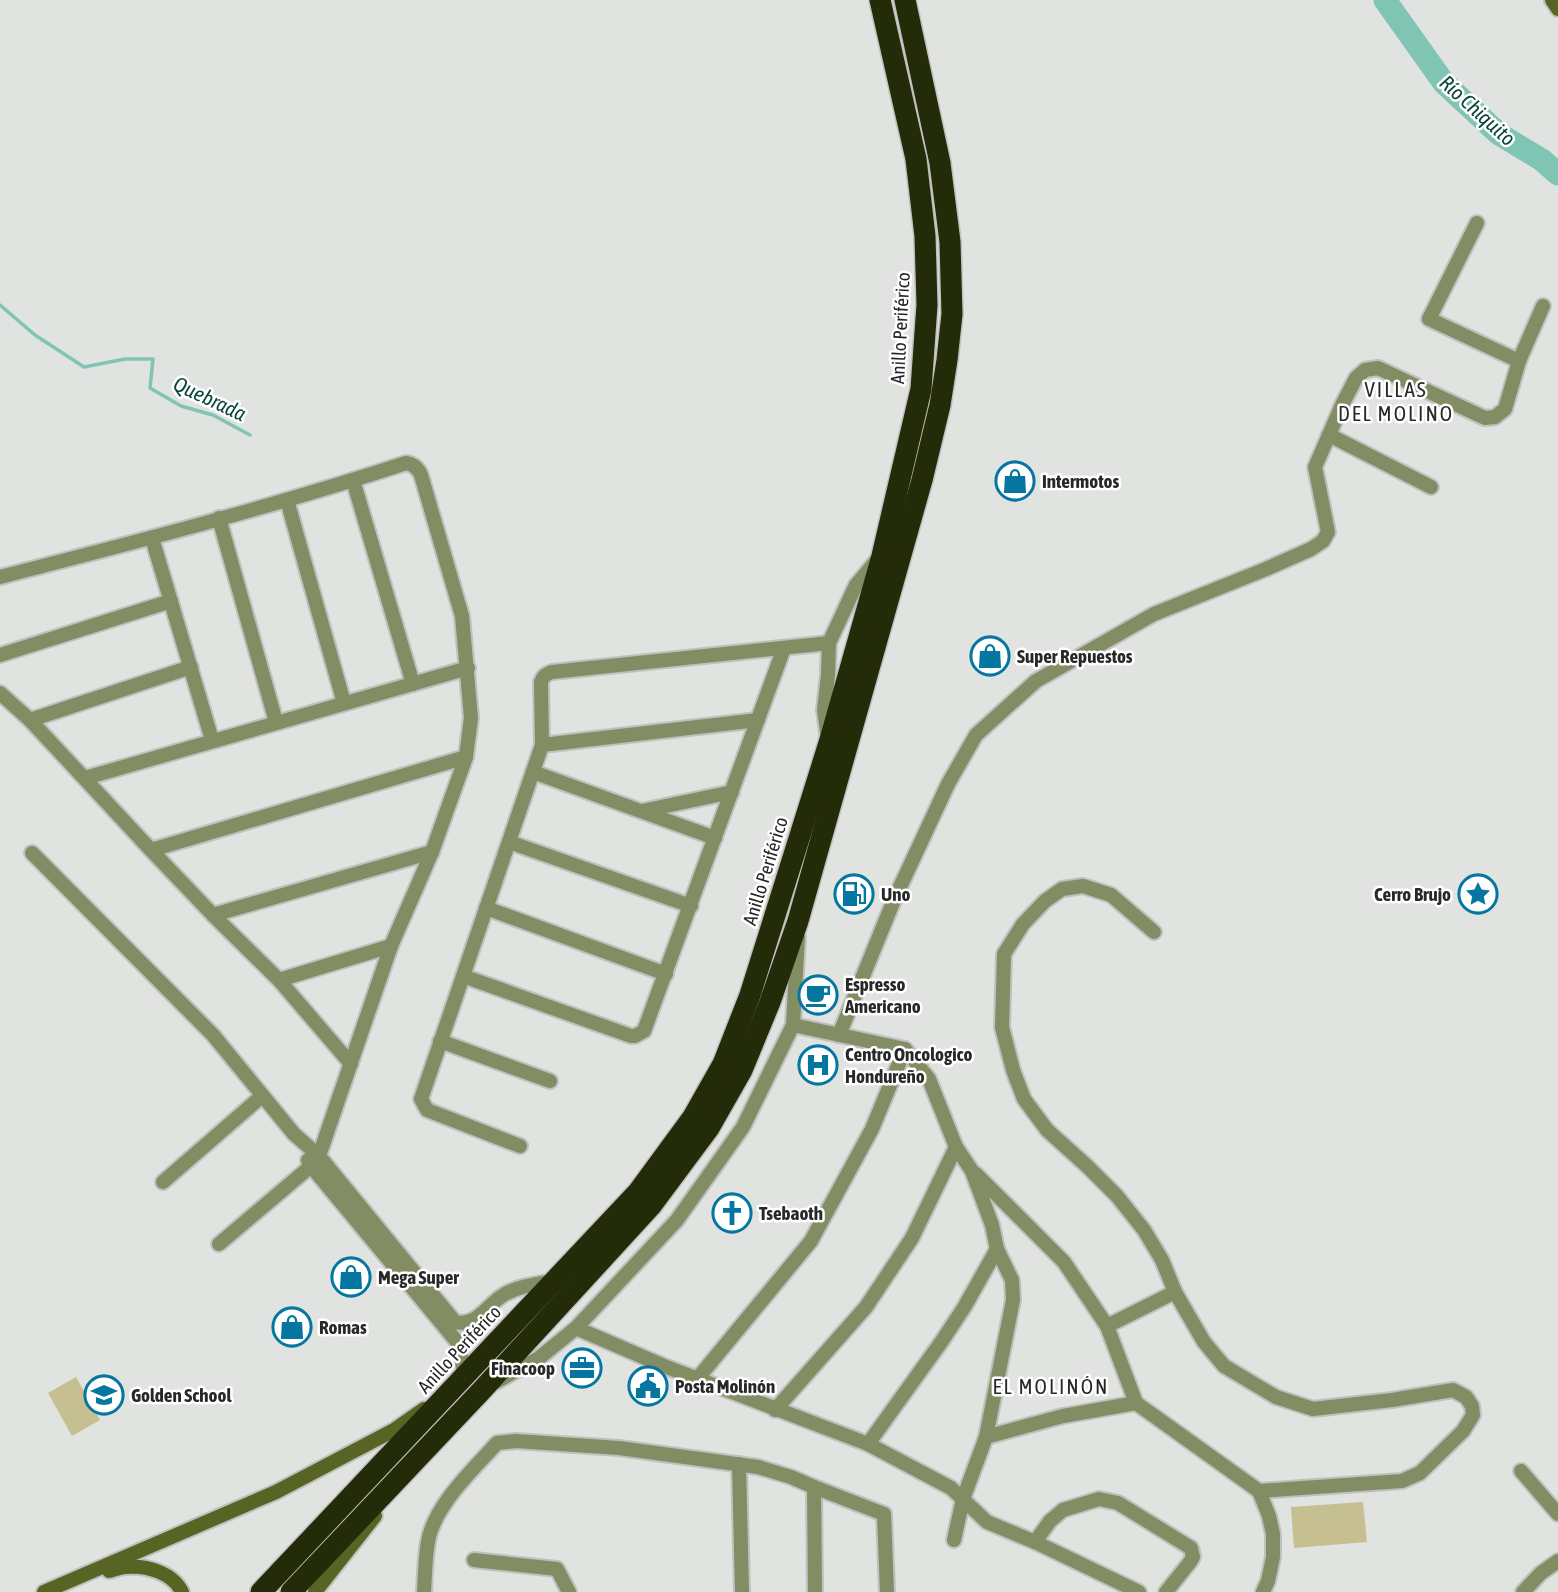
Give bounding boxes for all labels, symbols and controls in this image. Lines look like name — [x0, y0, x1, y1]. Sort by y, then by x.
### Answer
water label: Río Chiquito — [1435, 70, 1521, 150]
street label: Anillo Periférico — [886, 272, 914, 384]
water label: Quebrada — [170, 371, 250, 425]
district label: VILLAS DEL MOLINO — [1338, 377, 1454, 425]
shop icon: Intermotos — [994, 460, 1036, 502]
place label: Intermotos — [1042, 470, 1119, 492]
shop icon: Super Repuestos — [969, 635, 1011, 677]
place label: Super Repuestos — [1017, 645, 1133, 667]
street label: Anillo Periférico — [738, 814, 792, 928]
fuel station icon: Uno — [833, 873, 875, 915]
place icon: Cerro Brujo — [1457, 873, 1499, 915]
place label: Uno — [881, 883, 910, 905]
place label: Cerro Brujo — [1374, 883, 1451, 905]
place label: Espresso Americano — [844, 973, 921, 1017]
cafe icon: Espresso Americano — [797, 974, 839, 1016]
place label: Centro Oncologico Hondureño — [845, 1043, 973, 1087]
hospital icon: Centro Oncologico Hondureño — [797, 1044, 839, 1086]
church icon: Tsebaoth — [711, 1192, 753, 1234]
place label: Tsebaoth — [759, 1202, 823, 1224]
shop icon: Mega Super — [330, 1256, 372, 1298]
place label: Mega Super — [378, 1266, 459, 1288]
street label: Anillo Periférico — [413, 1301, 505, 1397]
shop icon: Romas — [271, 1306, 313, 1348]
place label: Romas — [319, 1316, 367, 1338]
office icon: Finacoop — [561, 1347, 603, 1389]
place label: Finacoop — [491, 1357, 555, 1379]
public building icon: Posta Molinón — [627, 1365, 669, 1407]
school or university icon: Golden School — [83, 1374, 125, 1416]
district label: EL MOLINÓN — [993, 1374, 1109, 1398]
place label: Posta Molinón — [675, 1375, 775, 1397]
place label: Golden School — [131, 1384, 232, 1406]

